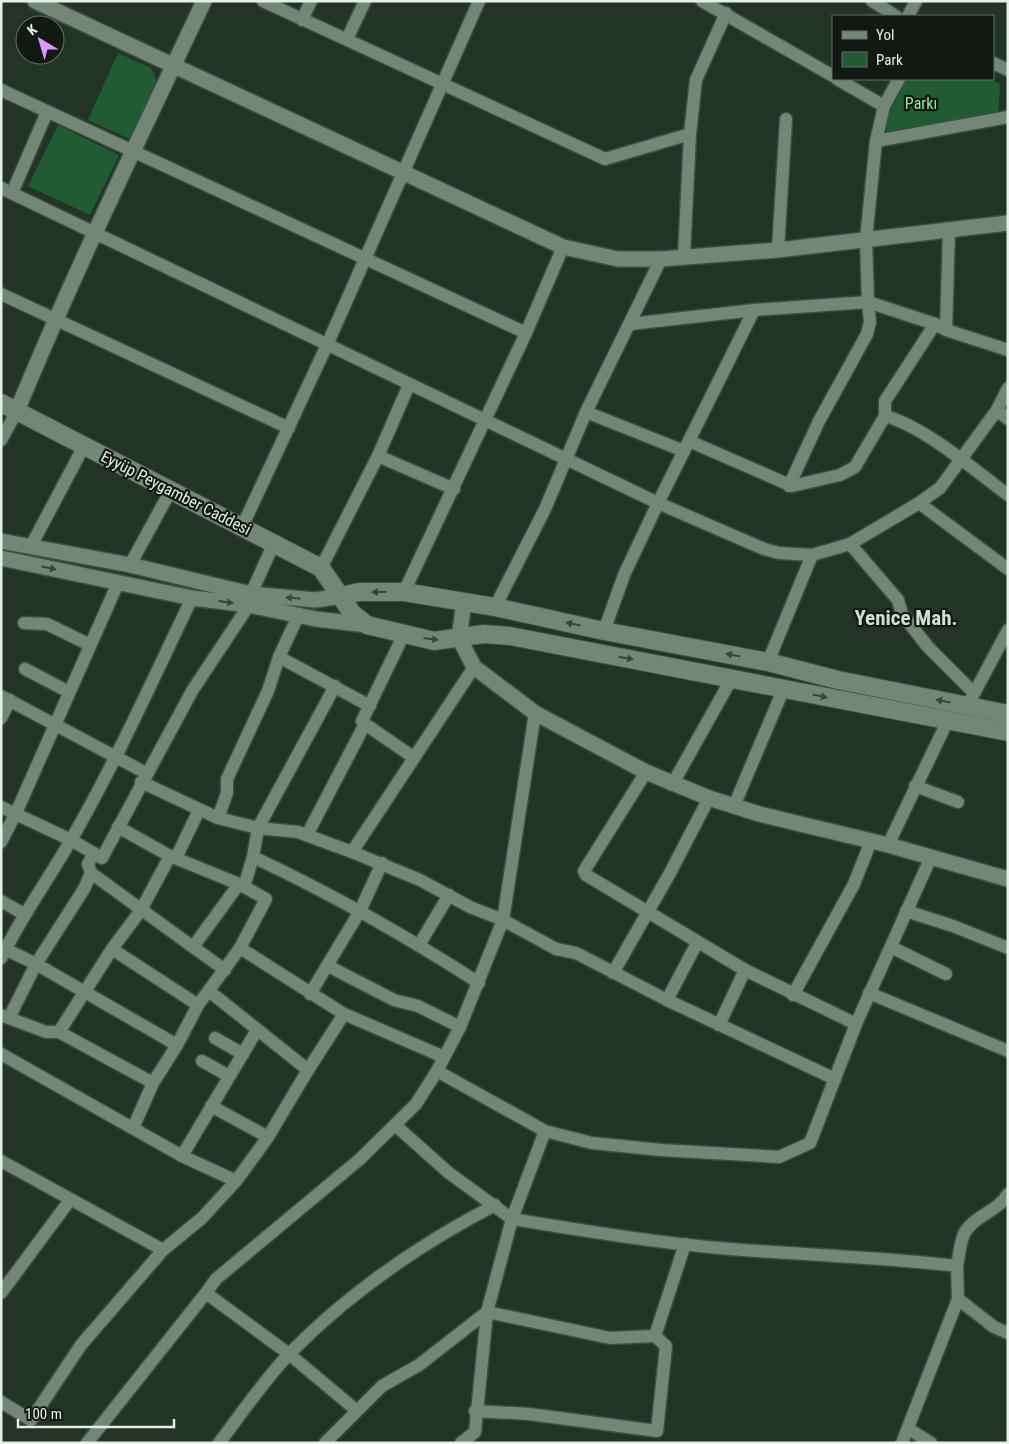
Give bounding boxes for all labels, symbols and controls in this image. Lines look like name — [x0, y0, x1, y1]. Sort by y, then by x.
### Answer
north arrow — [15, 15, 65, 65]
legend — [832, 15, 994, 80]
text: K — [24, 21, 40, 38]
text: Yol — [876, 26, 894, 44]
text: Park — [876, 51, 903, 69]
park label: Parkı — [905, 94, 937, 113]
street label: Eyyüp Peygamber Caddesi — [98, 447, 254, 539]
one-way arrow — [41, 564, 57, 572]
one-way arrow — [371, 588, 387, 596]
one-way arrow — [285, 594, 301, 602]
one-way arrow — [218, 598, 234, 606]
district label: Yenice Mah. — [854, 606, 958, 630]
one-way arrow — [566, 620, 581, 628]
one-way arrow — [424, 635, 440, 643]
one-way arrow — [725, 651, 741, 659]
one-way arrow — [618, 655, 634, 663]
one-way arrow — [812, 692, 827, 700]
one-way arrow — [935, 697, 950, 705]
scale bar — [18, 1396, 174, 1428]
text: 100 m — [25, 1405, 62, 1423]

